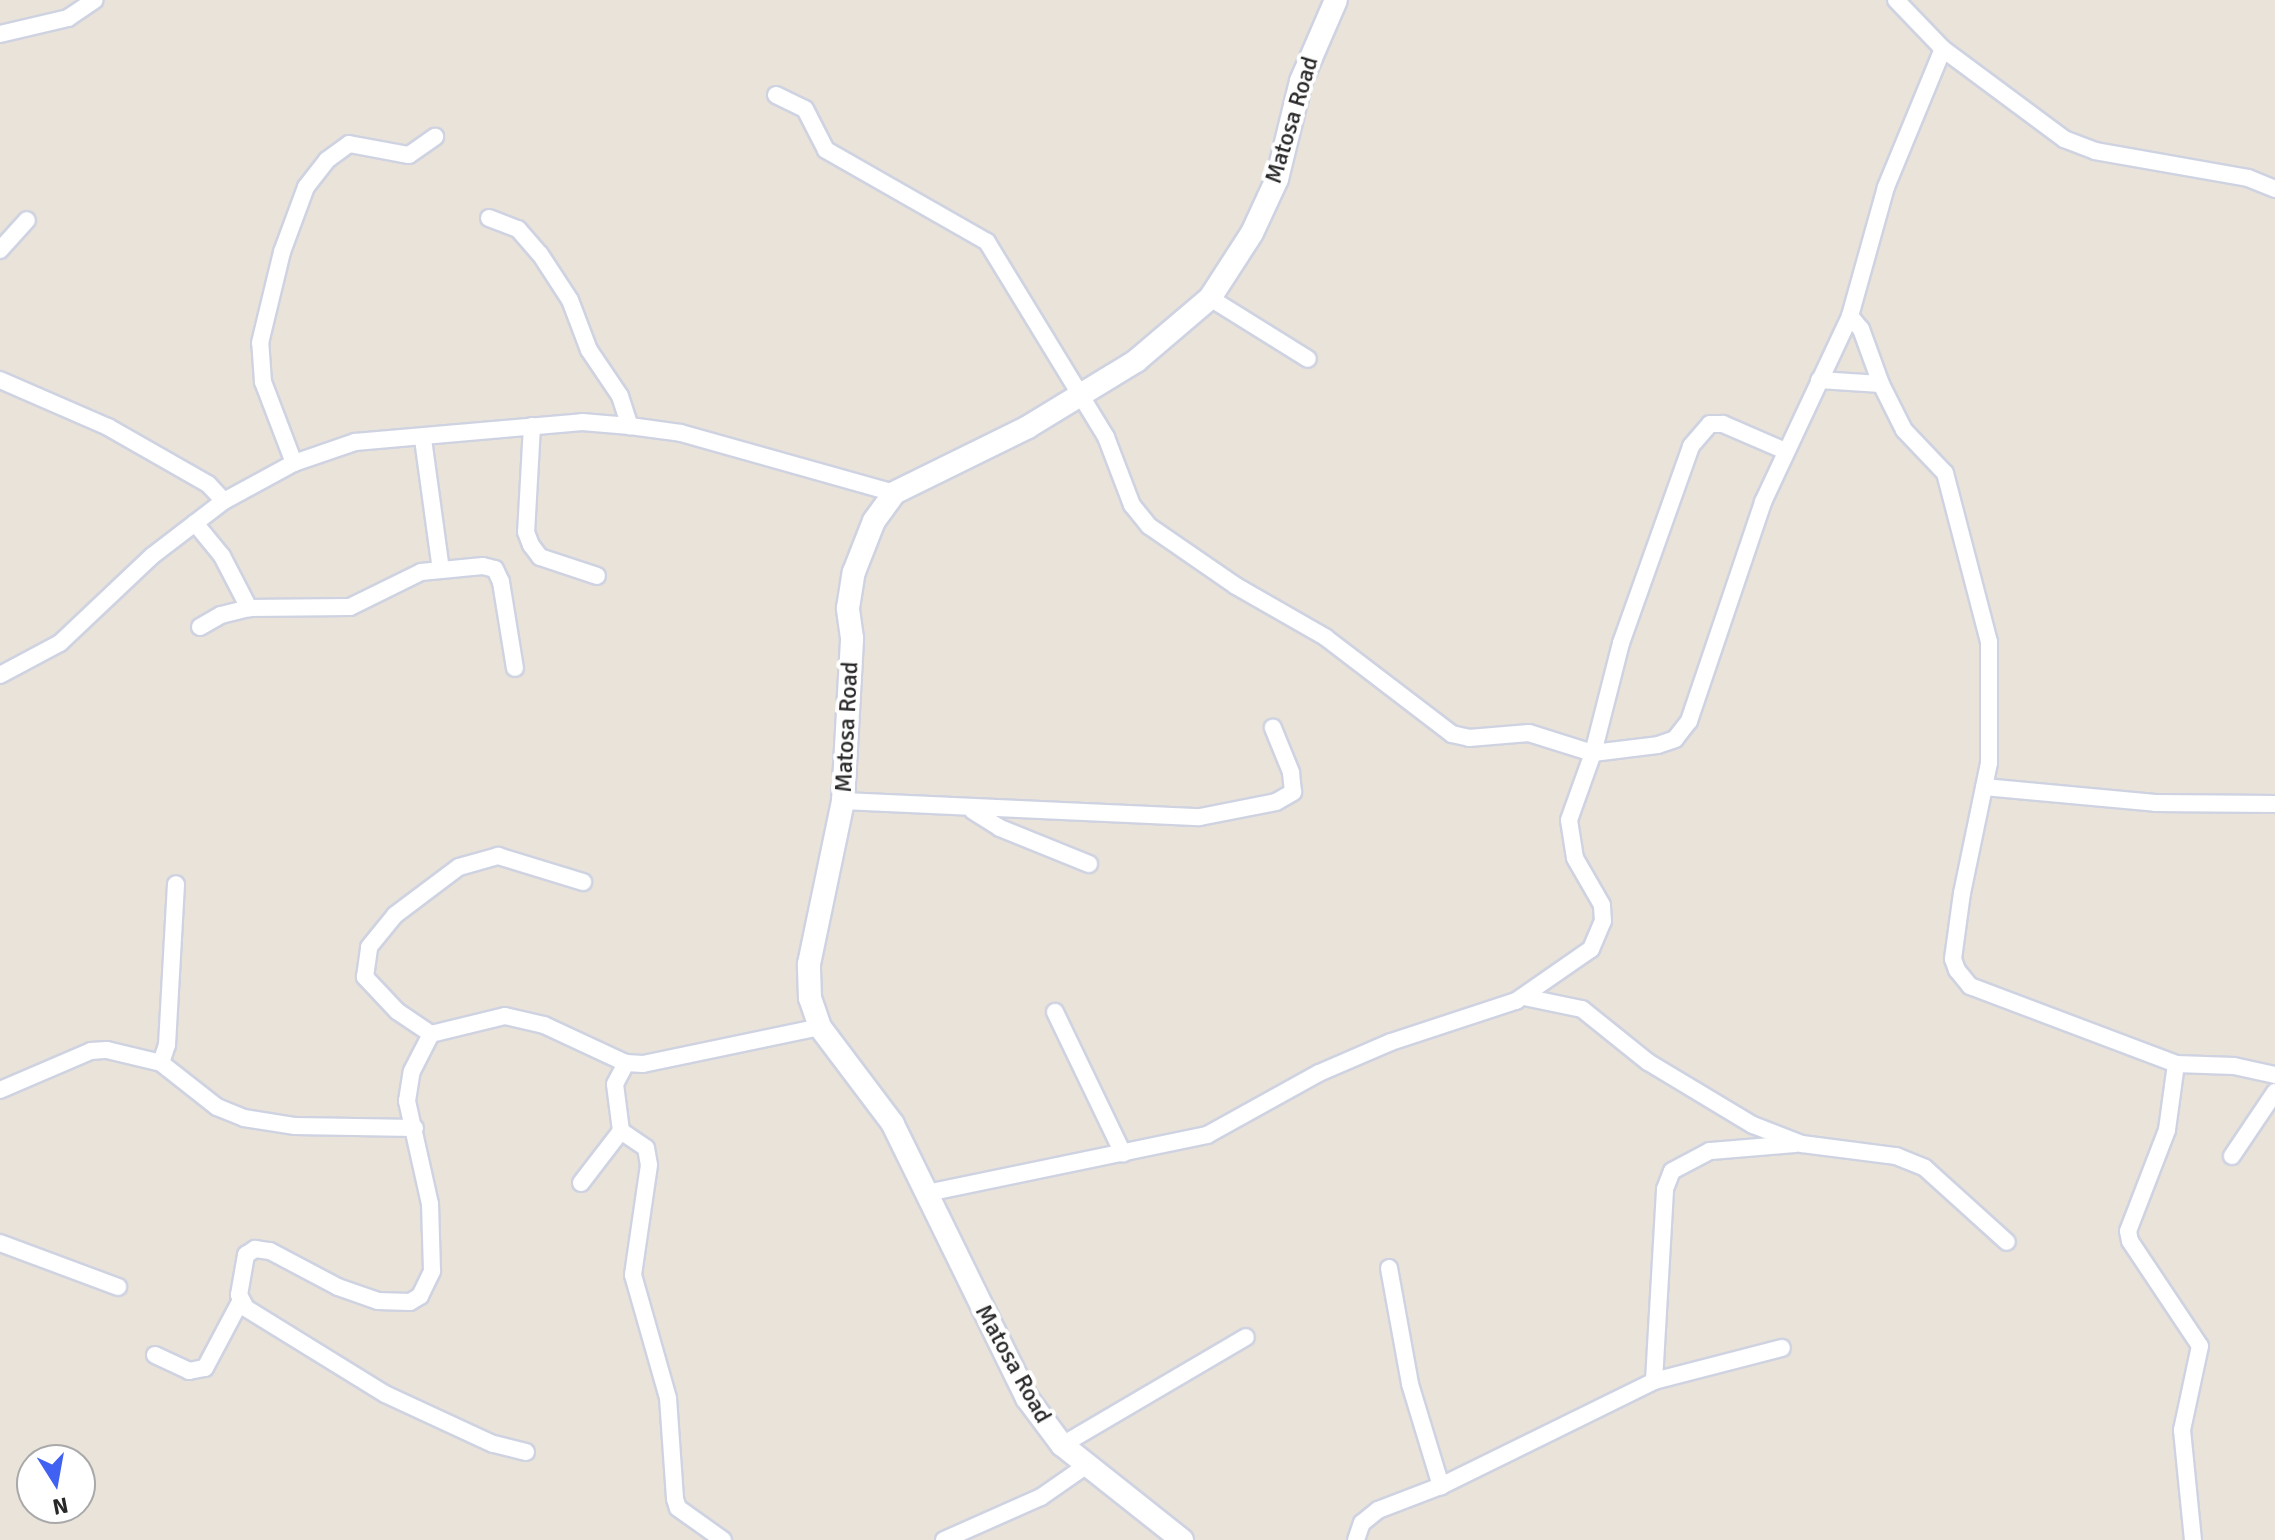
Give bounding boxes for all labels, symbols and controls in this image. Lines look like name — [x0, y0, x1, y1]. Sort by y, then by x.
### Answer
street label: Matosa Road — [1259, 53, 1325, 187]
street label: Matosa Road — [829, 661, 865, 793]
street label: Matosa Road — [969, 1300, 1057, 1428]
north arrow — [16, 1444, 96, 1524]
text: N — [50, 1491, 70, 1521]

